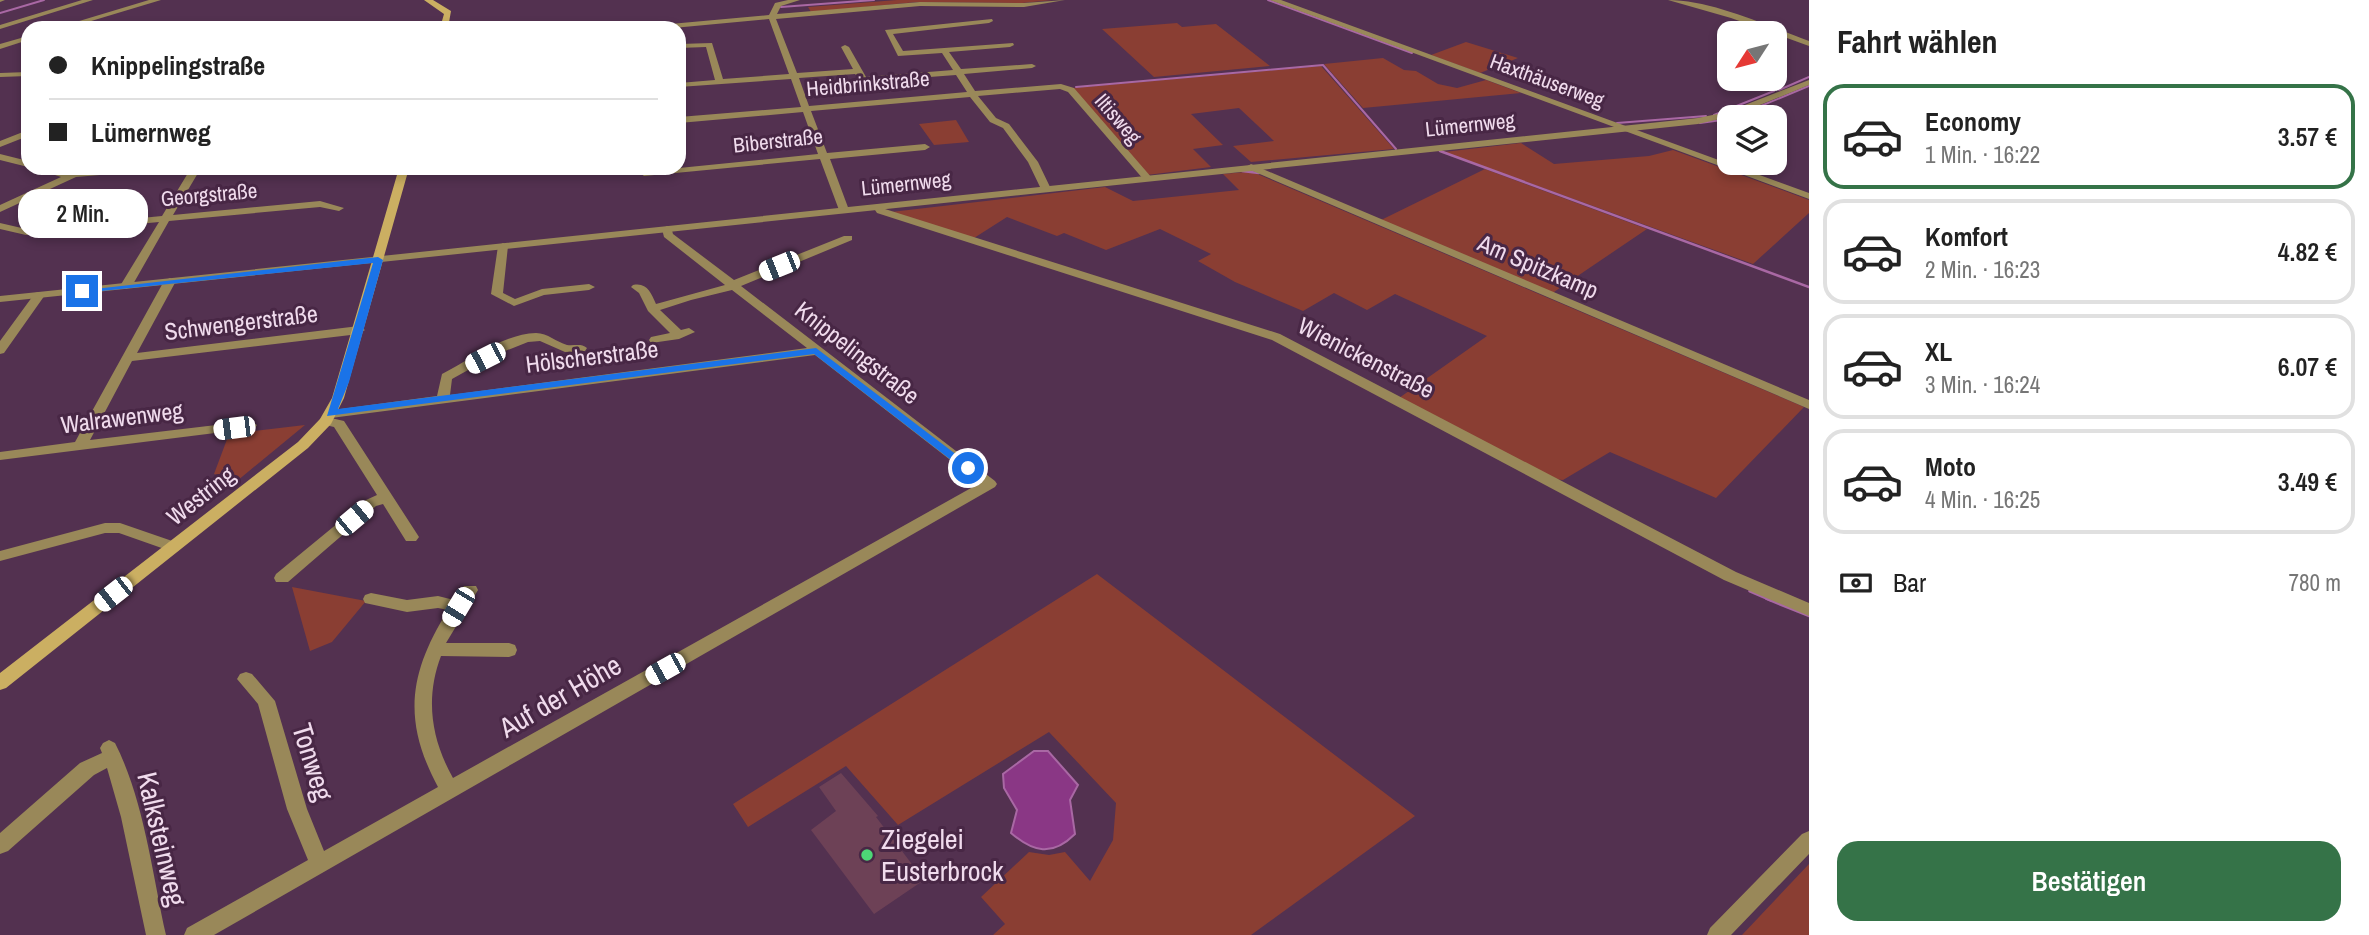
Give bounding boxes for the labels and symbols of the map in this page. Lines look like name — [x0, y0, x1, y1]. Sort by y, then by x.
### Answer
north arrow — [1717, 21, 1787, 91]
street label: Haxthäuserweg — [1486, 46, 1609, 115]
street label: Heidbrinkstraße — [805, 64, 931, 103]
street label: Iltisweg — [1088, 87, 1149, 151]
street label: Lümernweg — [1424, 105, 1517, 144]
street label: Biberstraße — [732, 121, 824, 160]
street label: Lümernweg — [860, 164, 953, 203]
street label: Georgstraße — [160, 176, 258, 213]
callout: 2 Min. — [17, 190, 147, 238]
street label: Am Spitzkamp — [1472, 226, 1604, 306]
car — [756, 248, 803, 284]
route end — [66, 275, 98, 307]
street label: Knippelingstraße — [789, 293, 927, 411]
street label: Schwengerstraße — [162, 297, 319, 347]
street label: Wienickenstraße — [1293, 309, 1440, 405]
street label: Hölscherstraße — [524, 332, 660, 380]
car — [462, 339, 509, 377]
street label: Walrawenweg — [59, 394, 185, 440]
car — [212, 415, 257, 441]
route start — [952, 452, 984, 484]
street label: Westring — [160, 458, 241, 532]
car — [332, 496, 377, 540]
car — [90, 573, 137, 615]
car — [439, 584, 478, 630]
street label: Auf der Höhe — [491, 646, 628, 747]
car — [642, 650, 689, 688]
street label: Tonweg — [283, 719, 343, 806]
street label: Kalksteinweg — [128, 768, 196, 910]
place label: Ziegelei Eusterbrock — [881, 820, 1004, 890]
marker: Ziegelei Eusterbrock — [859, 847, 875, 863]

